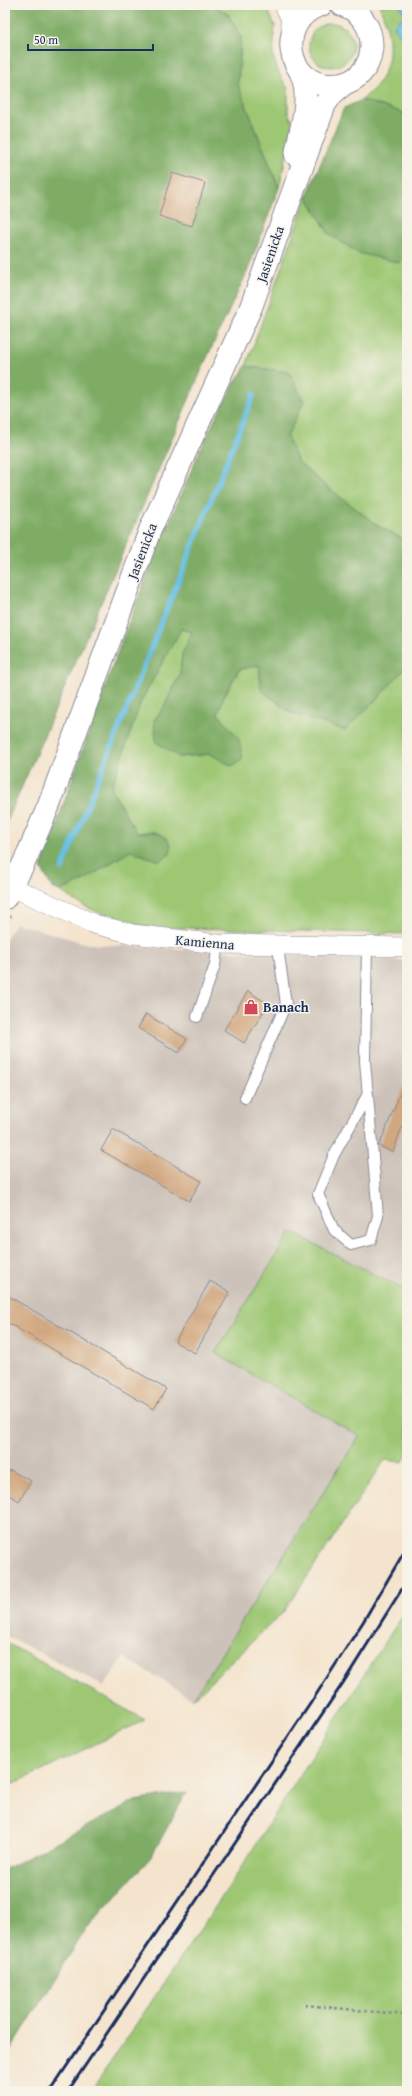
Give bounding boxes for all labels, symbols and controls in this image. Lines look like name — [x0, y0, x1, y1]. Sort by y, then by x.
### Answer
scale bar — [28, 26, 153, 52]
text: 50 m — [34, 31, 58, 48]
street label: Jasienicka — [250, 223, 289, 287]
street label: Jasienicka — [121, 520, 162, 584]
street label: Kamienna — [175, 929, 236, 955]
place label: Banach — [263, 997, 310, 1017]
shop icon: Banach — [242, 998, 260, 1016]

